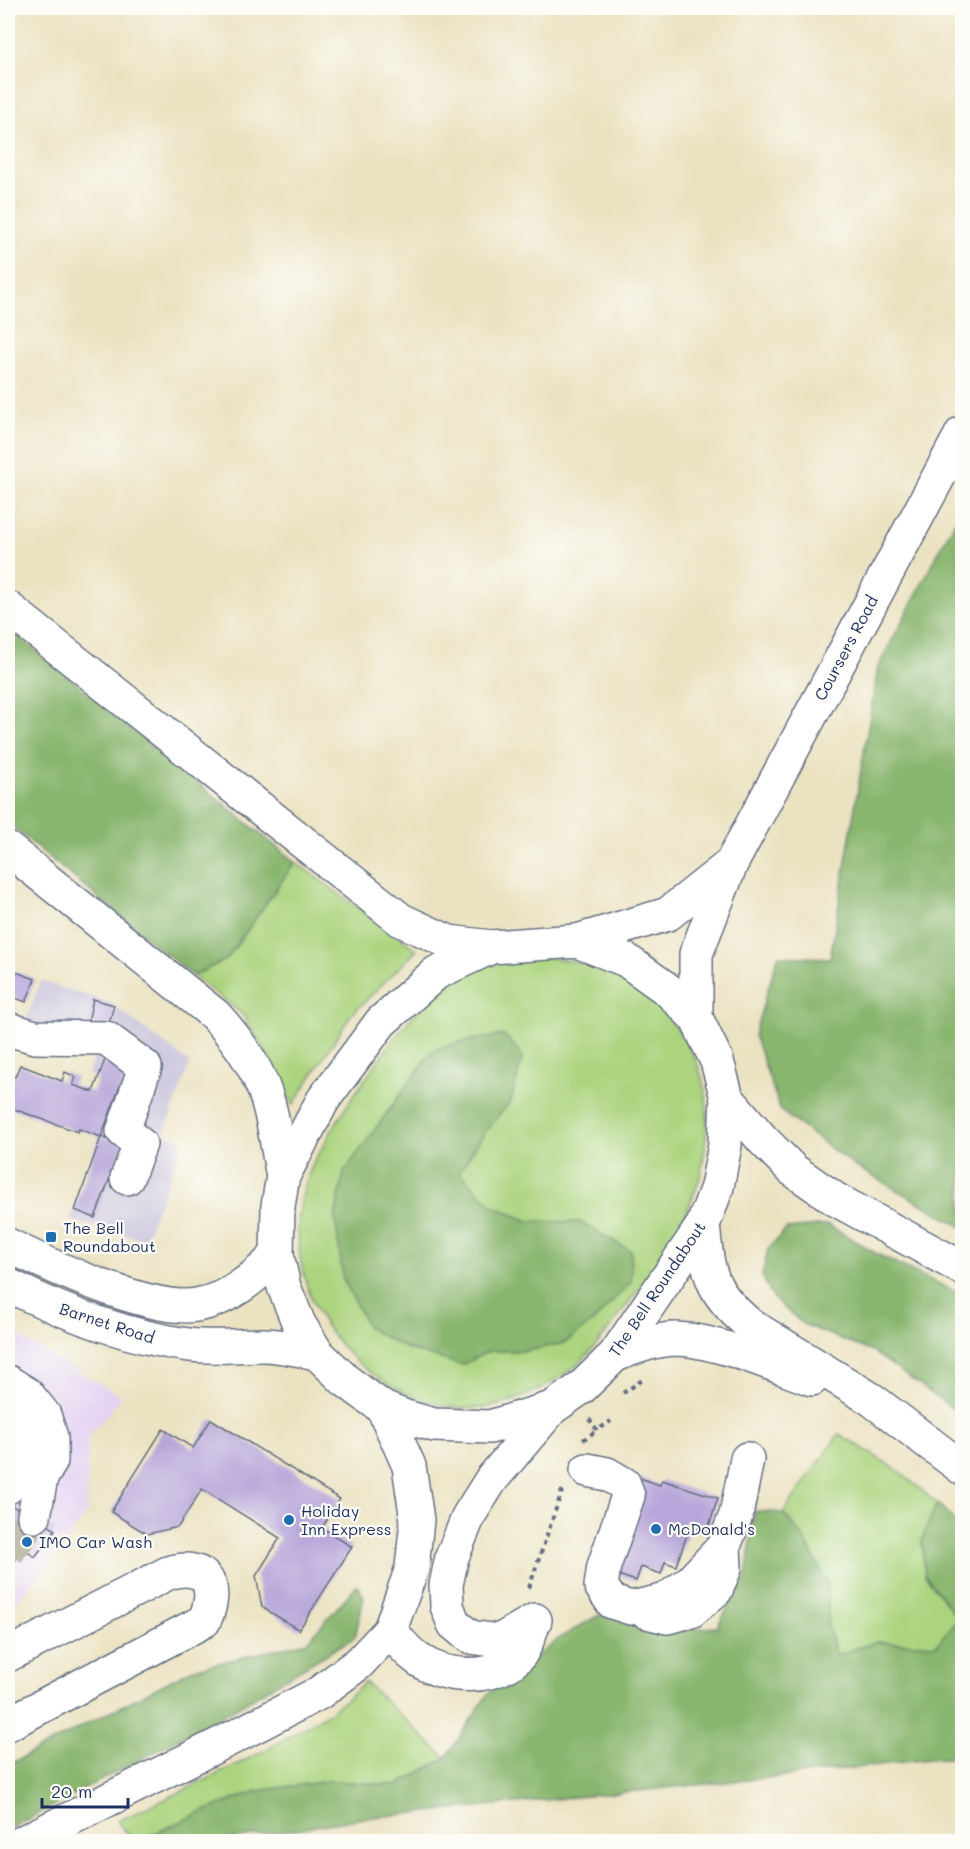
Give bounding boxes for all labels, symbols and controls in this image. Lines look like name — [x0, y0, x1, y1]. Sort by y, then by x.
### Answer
street label: Coursers Road — [809, 592, 882, 704]
place label: The Bell Roundabout — [63, 1217, 156, 1256]
street label: The Bell Roundabout — [603, 1217, 710, 1360]
marker: The Bell Roundabout — [44, 1230, 58, 1244]
street label: Barnet Road — [57, 1297, 157, 1348]
place label: Holiday Inn Express — [301, 1500, 392, 1539]
marker: Holiday Inn Express — [282, 1513, 296, 1527]
place label: McDonald's — [668, 1518, 755, 1539]
marker: McDonald's — [649, 1522, 663, 1536]
place label: IMO Car Wash — [39, 1531, 152, 1552]
marker: IMO Car Wash — [20, 1535, 34, 1549]
scale bar — [42, 1771, 128, 1809]
text: 20 m — [51, 1779, 92, 1803]

